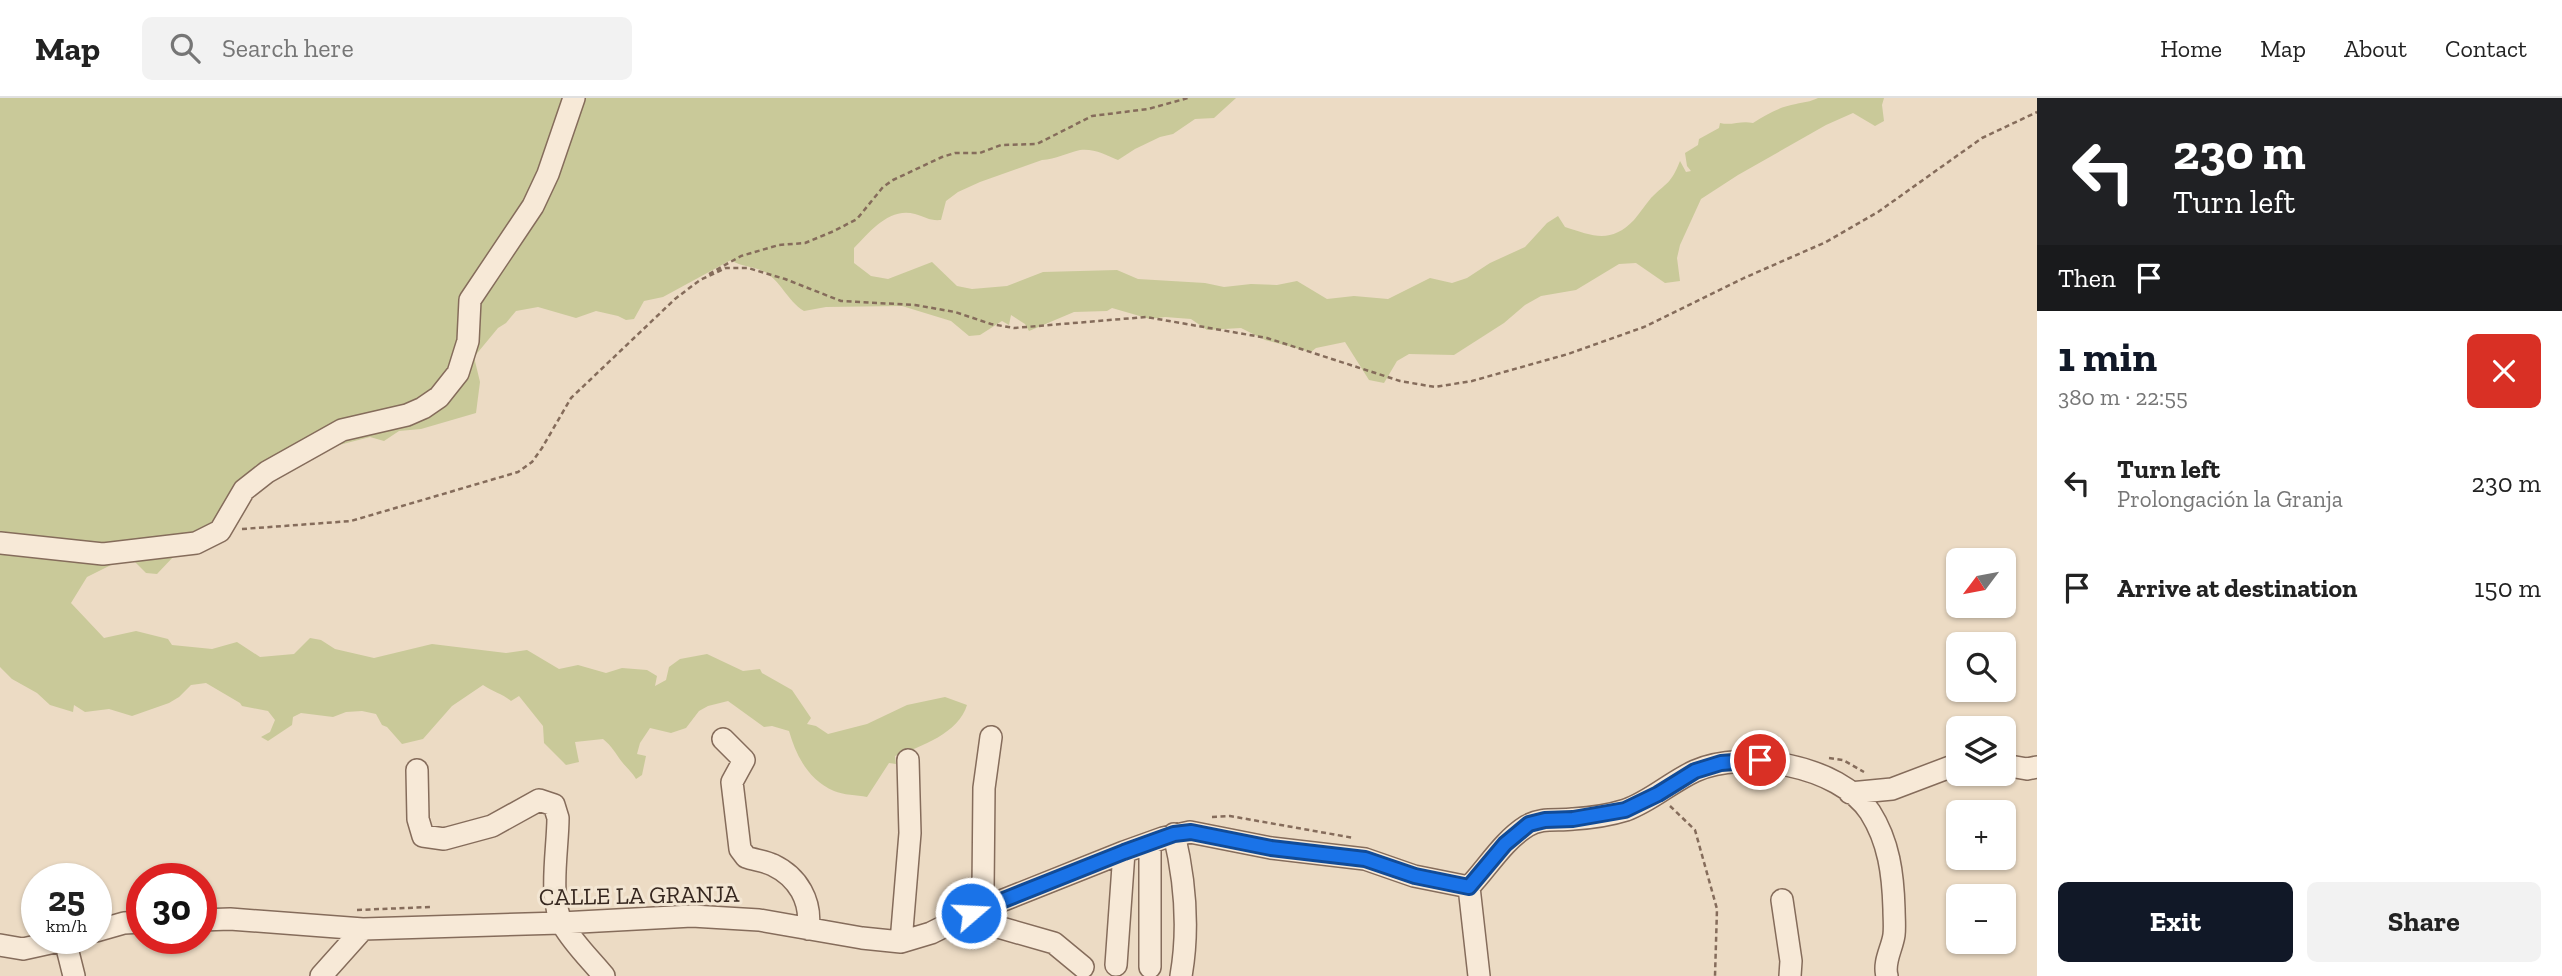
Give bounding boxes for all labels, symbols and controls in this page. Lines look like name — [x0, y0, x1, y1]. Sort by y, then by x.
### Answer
search box — [142, 17, 632, 80]
text: Map — [35, 29, 100, 68]
icon: search — [166, 29, 204, 67]
text: Search here — [222, 32, 354, 64]
text: Home — [2160, 34, 2222, 63]
text: Map — [2260, 34, 2306, 63]
text: About — [2344, 34, 2407, 63]
text: Contact — [2445, 34, 2527, 63]
text: 230 m — [2173, 123, 2306, 182]
icon: left — [2058, 126, 2149, 217]
text: Turn left — [2173, 183, 2295, 221]
icon: arrive — [2130, 259, 2168, 297]
text: Then — [2058, 262, 2116, 294]
text: 1 min — [2058, 331, 2157, 382]
button: close — [2467, 334, 2541, 408]
text: 380 m · 22:55 — [2058, 383, 2188, 411]
text: Turn left — [2117, 453, 2220, 485]
icon: left — [2058, 464, 2096, 502]
text: 230 m — [2472, 467, 2541, 499]
text: Prolongación la Granja — [2117, 485, 2343, 513]
north arrow — [1946, 548, 2016, 618]
map controls — [1946, 548, 2016, 954]
icon: arrive — [2058, 569, 2096, 607]
text: Arrive at destination — [2117, 572, 2357, 604]
text: 150 m — [2474, 572, 2541, 604]
button: search — [1946, 632, 2016, 702]
button: layers — [1946, 716, 2016, 786]
pin — [1730, 730, 1790, 790]
icon: arrive — [1741, 741, 1779, 779]
button: + — [1946, 800, 2016, 870]
speed limit sign: 30 — [126, 863, 217, 954]
position arrow — [934, 876, 1008, 950]
text: 25 — [48, 878, 85, 920]
street label: CALLE LA GRANJA — [539, 879, 740, 911]
button: Exit — [2058, 882, 2293, 962]
button: Share — [2307, 882, 2541, 962]
button: − — [1946, 884, 2016, 954]
text: km/h — [46, 915, 87, 937]

